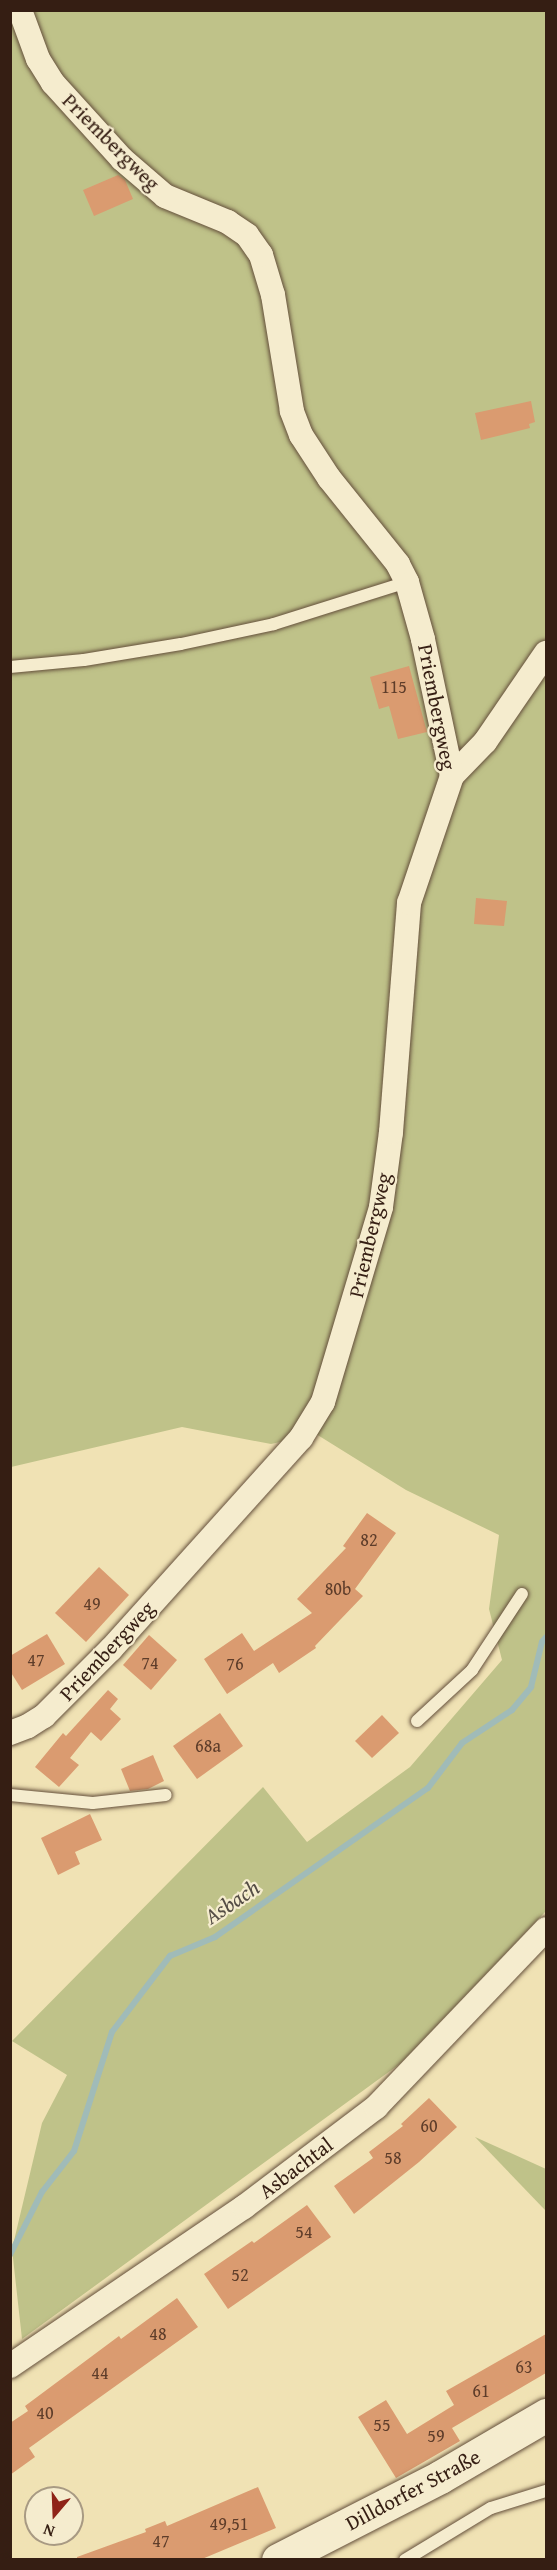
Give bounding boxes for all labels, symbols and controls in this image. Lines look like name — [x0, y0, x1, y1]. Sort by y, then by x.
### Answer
street label: Priembergweg — [57, 88, 165, 196]
street label: Priembergweg — [412, 642, 462, 772]
house number: 115 — [381, 676, 407, 698]
street label: Priembergweg — [343, 1170, 397, 1300]
house number: 82 — [360, 1529, 378, 1551]
house number: 80b — [325, 1578, 351, 1600]
house number: 49 — [83, 1593, 101, 1615]
street label: Priembergweg — [54, 1596, 160, 1706]
house number: 47 — [27, 1649, 45, 1671]
house number: 74 — [141, 1652, 159, 1674]
house number: 76 — [226, 1653, 244, 1675]
house number: 68a — [195, 1735, 221, 1757]
water label: Asbach — [199, 1874, 265, 1930]
house number: 60 — [420, 2115, 438, 2137]
street label: Asbachtal — [254, 2132, 338, 2204]
house number: 58 — [384, 2147, 402, 2169]
house number: 54 — [295, 2221, 313, 2243]
house number: 52 — [231, 2264, 249, 2286]
house number: 48 — [149, 2323, 167, 2345]
house number: 63 — [515, 2356, 533, 2378]
house number: 44 — [91, 2362, 109, 2384]
house number: 61 — [472, 2380, 490, 2402]
house number: 40 — [36, 2402, 54, 2424]
house number: 55 — [373, 2414, 391, 2436]
house number: 59 — [427, 2425, 445, 2447]
street label: Dilldorfer Straße — [341, 2444, 485, 2536]
north arrow — [24, 2486, 84, 2546]
house number: 49,51 — [209, 2513, 249, 2535]
text: N — [40, 2518, 58, 2544]
house number: 47 — [152, 2530, 170, 2552]

